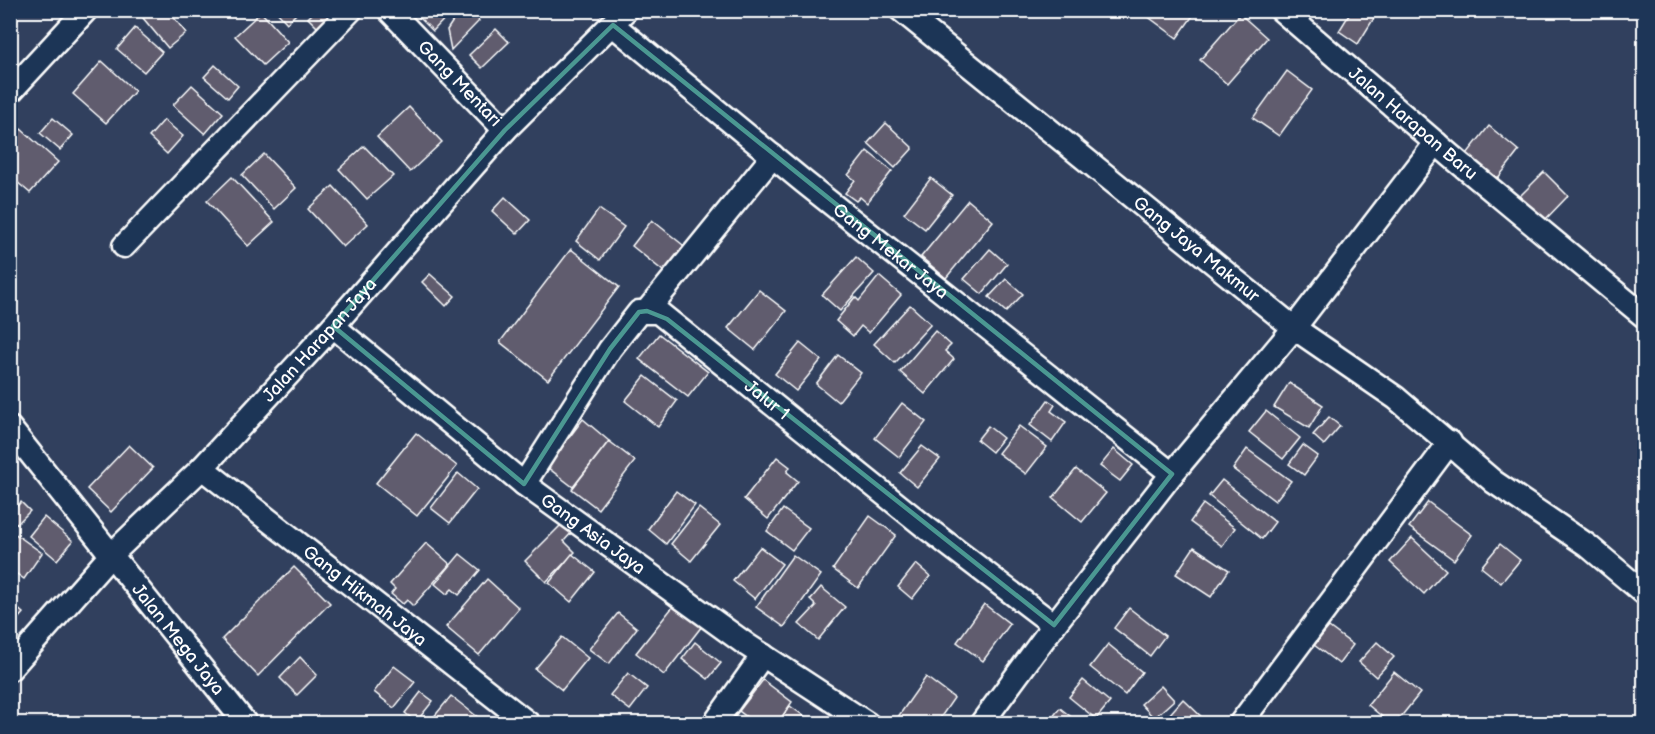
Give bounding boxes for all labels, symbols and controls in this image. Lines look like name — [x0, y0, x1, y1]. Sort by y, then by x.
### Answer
street label: Gang Mentari — [414, 36, 506, 131]
street label: Jalan Harapan Baru — [1344, 62, 1482, 184]
street label: Gang Jaya Makmur — [1129, 192, 1264, 307]
street label: Gang Mekar Jaya — [829, 199, 953, 303]
street label: Jalan Harapan Jaya — [258, 274, 381, 406]
street label: Jalur 1 — [740, 375, 794, 424]
street label: Gang Asia Jaya — [537, 489, 649, 579]
street label: Gang Hikmah Jaya — [299, 541, 431, 651]
street label: Jalan Mega Jaya — [128, 579, 229, 699]

